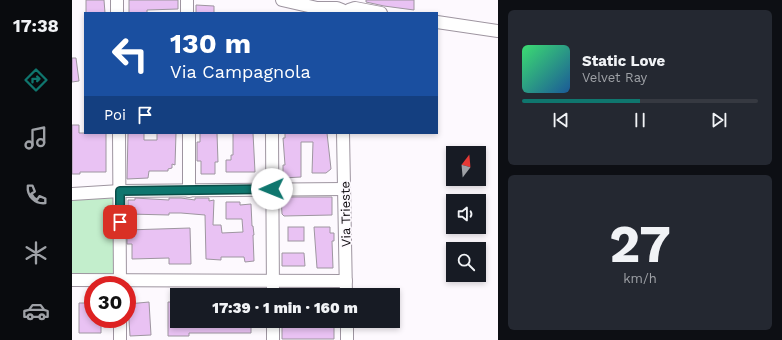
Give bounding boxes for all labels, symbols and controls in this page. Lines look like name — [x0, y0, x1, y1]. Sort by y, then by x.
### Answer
text: 17:38 — [13, 15, 59, 36]
text: 130 m — [170, 27, 251, 60]
icon: left — [104, 28, 156, 80]
text: Static Love — [582, 52, 665, 70]
text: Via Campagnola — [170, 61, 311, 82]
icon: directions — [22, 66, 50, 94]
text: Velvet Ray — [582, 70, 647, 85]
icon: arrive — [134, 104, 156, 126]
text: Poi — [104, 106, 126, 124]
icon: previous — [550, 109, 572, 131]
icon: pause — [629, 109, 651, 131]
icon: next — [708, 109, 730, 131]
icon: music — [22, 124, 50, 152]
north arrow — [446, 146, 486, 186]
map controls — [446, 146, 486, 282]
position arrow — [251, 168, 293, 210]
icon: phone — [22, 181, 50, 209]
street label: Via Trieste — [337, 181, 354, 247]
button: sound — [446, 194, 486, 234]
pin — [103, 205, 137, 239]
icon: arrive — [109, 211, 131, 233]
text: 27 — [609, 214, 671, 275]
icon: climate — [22, 239, 50, 267]
button: search — [446, 242, 486, 282]
text: km/h — [623, 271, 657, 286]
speed limit sign: 30 — [84, 276, 136, 328]
icon: car — [22, 297, 50, 325]
text: 17:39 · 1 min · 160 m — [212, 299, 358, 317]

